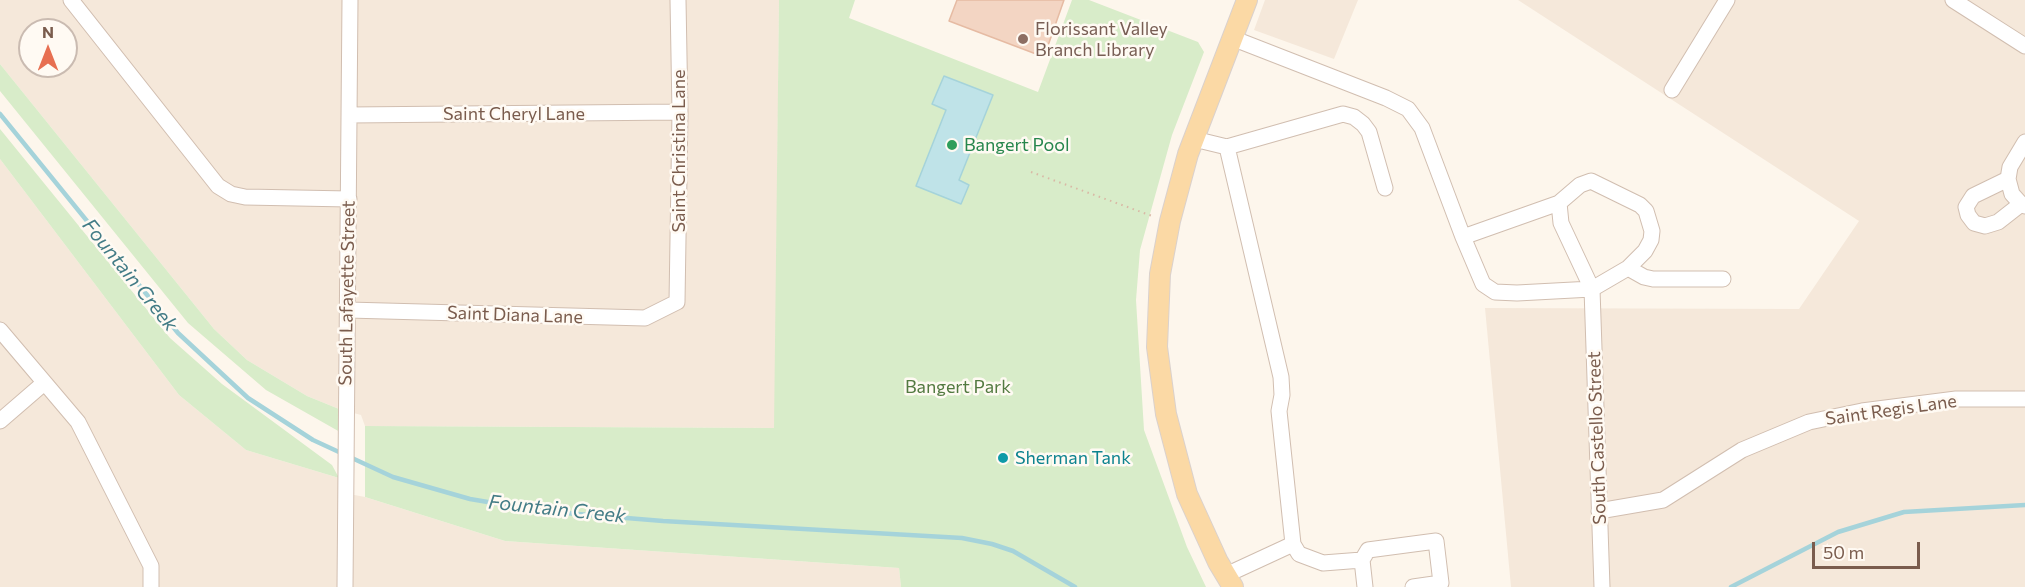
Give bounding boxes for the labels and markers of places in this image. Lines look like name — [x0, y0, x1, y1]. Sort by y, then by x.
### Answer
place label: Florissant Valley Branch Library — [1035, 18, 1168, 60]
marker: Florissant Valley Branch Library — [1016, 32, 1030, 46]
place label: Bangert Pool — [964, 134, 1070, 156]
marker: Bangert Pool — [945, 138, 959, 152]
place label: Sherman Tank — [1015, 447, 1131, 469]
marker: Sherman Tank — [996, 451, 1010, 465]

